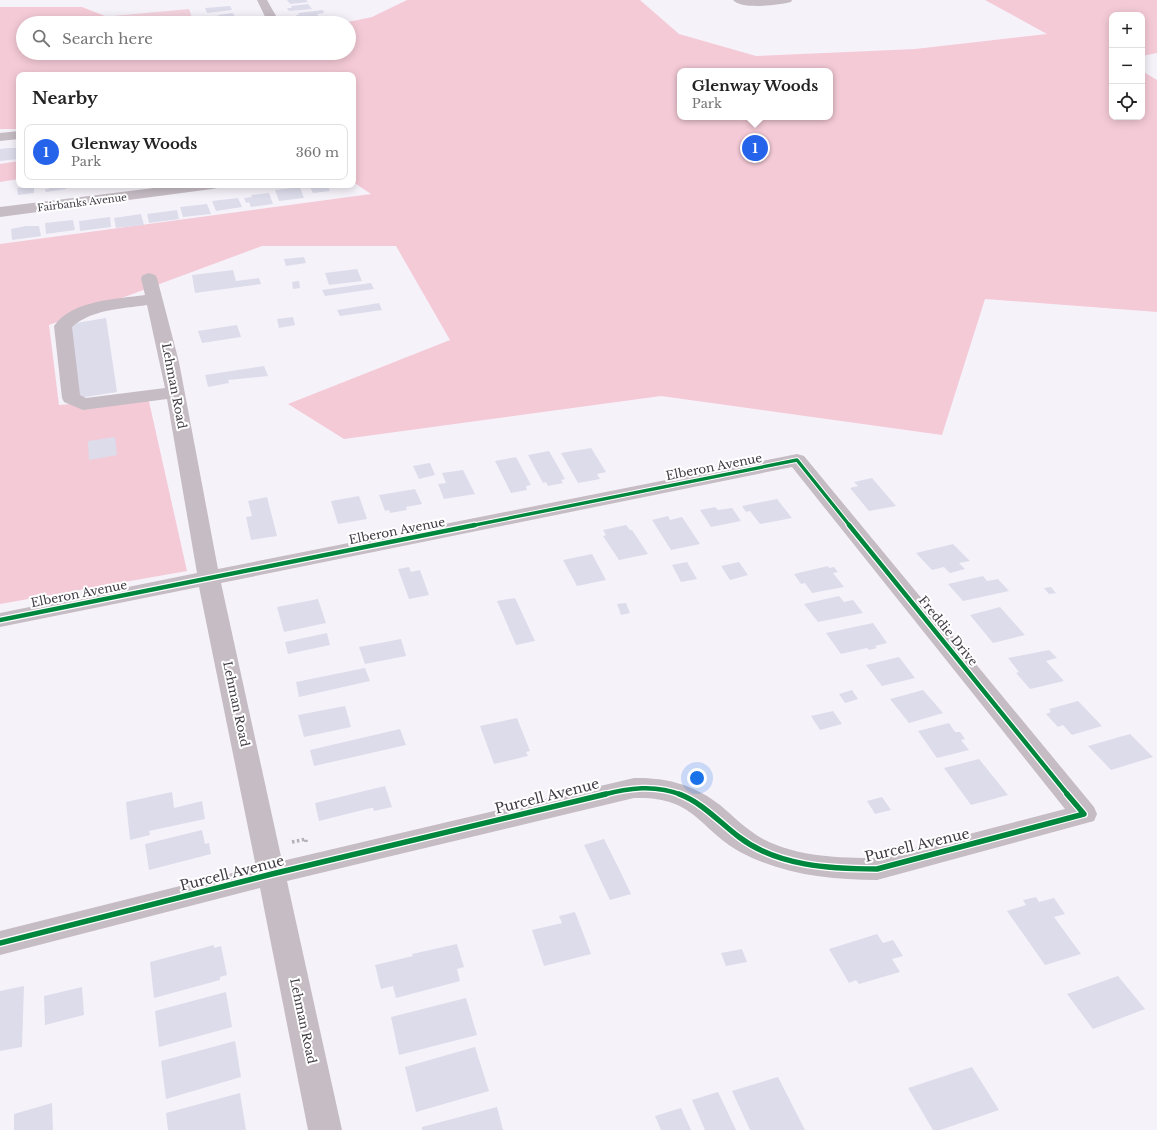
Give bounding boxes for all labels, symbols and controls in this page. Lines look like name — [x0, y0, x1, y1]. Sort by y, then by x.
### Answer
map controls — [1109, 12, 1145, 120]
button: + — [1109, 12, 1145, 48]
search box — [16, 16, 356, 60]
icon: search — [30, 27, 52, 49]
text: Search here — [62, 29, 153, 48]
button: − — [1109, 48, 1145, 84]
popup — [677, 68, 833, 120]
text: Glenway Woods — [692, 76, 818, 95]
button: locate — [1109, 84, 1145, 120]
text: Nearby — [32, 88, 98, 109]
text: Park — [692, 95, 722, 112]
pin: 1 — [742, 133, 768, 163]
text: Glenway Woods — [71, 134, 197, 153]
text: 1 — [43, 144, 49, 161]
text: 360 m — [296, 144, 339, 161]
text: Park — [71, 153, 101, 170]
street label: Fairbanks Avenue — [36, 191, 128, 214]
street label: Lehman Road — [159, 342, 190, 430]
street label: Elberon Avenue — [665, 450, 763, 483]
street label: Elberon Avenue — [348, 514, 446, 547]
street label: Elberon Avenue — [30, 577, 128, 610]
street label: Freddie Drive — [916, 593, 981, 669]
street label: Lehman Road — [220, 660, 253, 748]
your location — [687, 768, 707, 788]
street label: Purcell Avenue — [493, 774, 601, 818]
street label: Purcell Avenue — [863, 824, 971, 866]
street label: Purcell Avenue — [178, 851, 286, 895]
street label: Lehman Road — [287, 977, 320, 1065]

